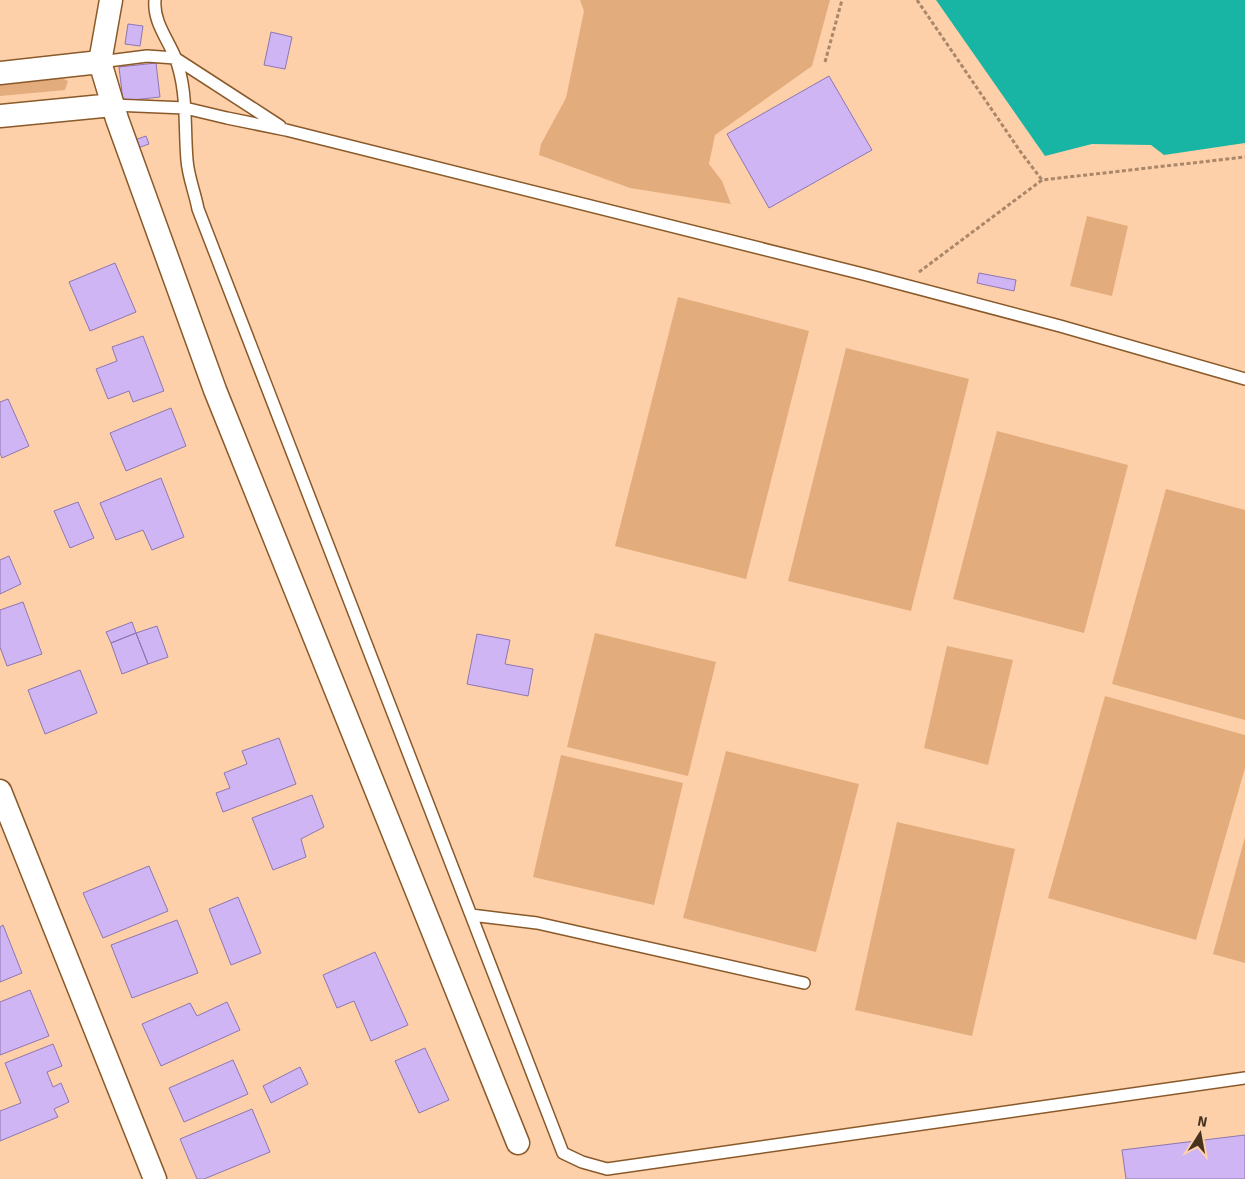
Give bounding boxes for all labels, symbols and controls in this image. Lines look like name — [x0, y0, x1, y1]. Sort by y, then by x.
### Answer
north arrow — [1175, 1109, 1225, 1159]
text: N — [1196, 1112, 1209, 1131]

